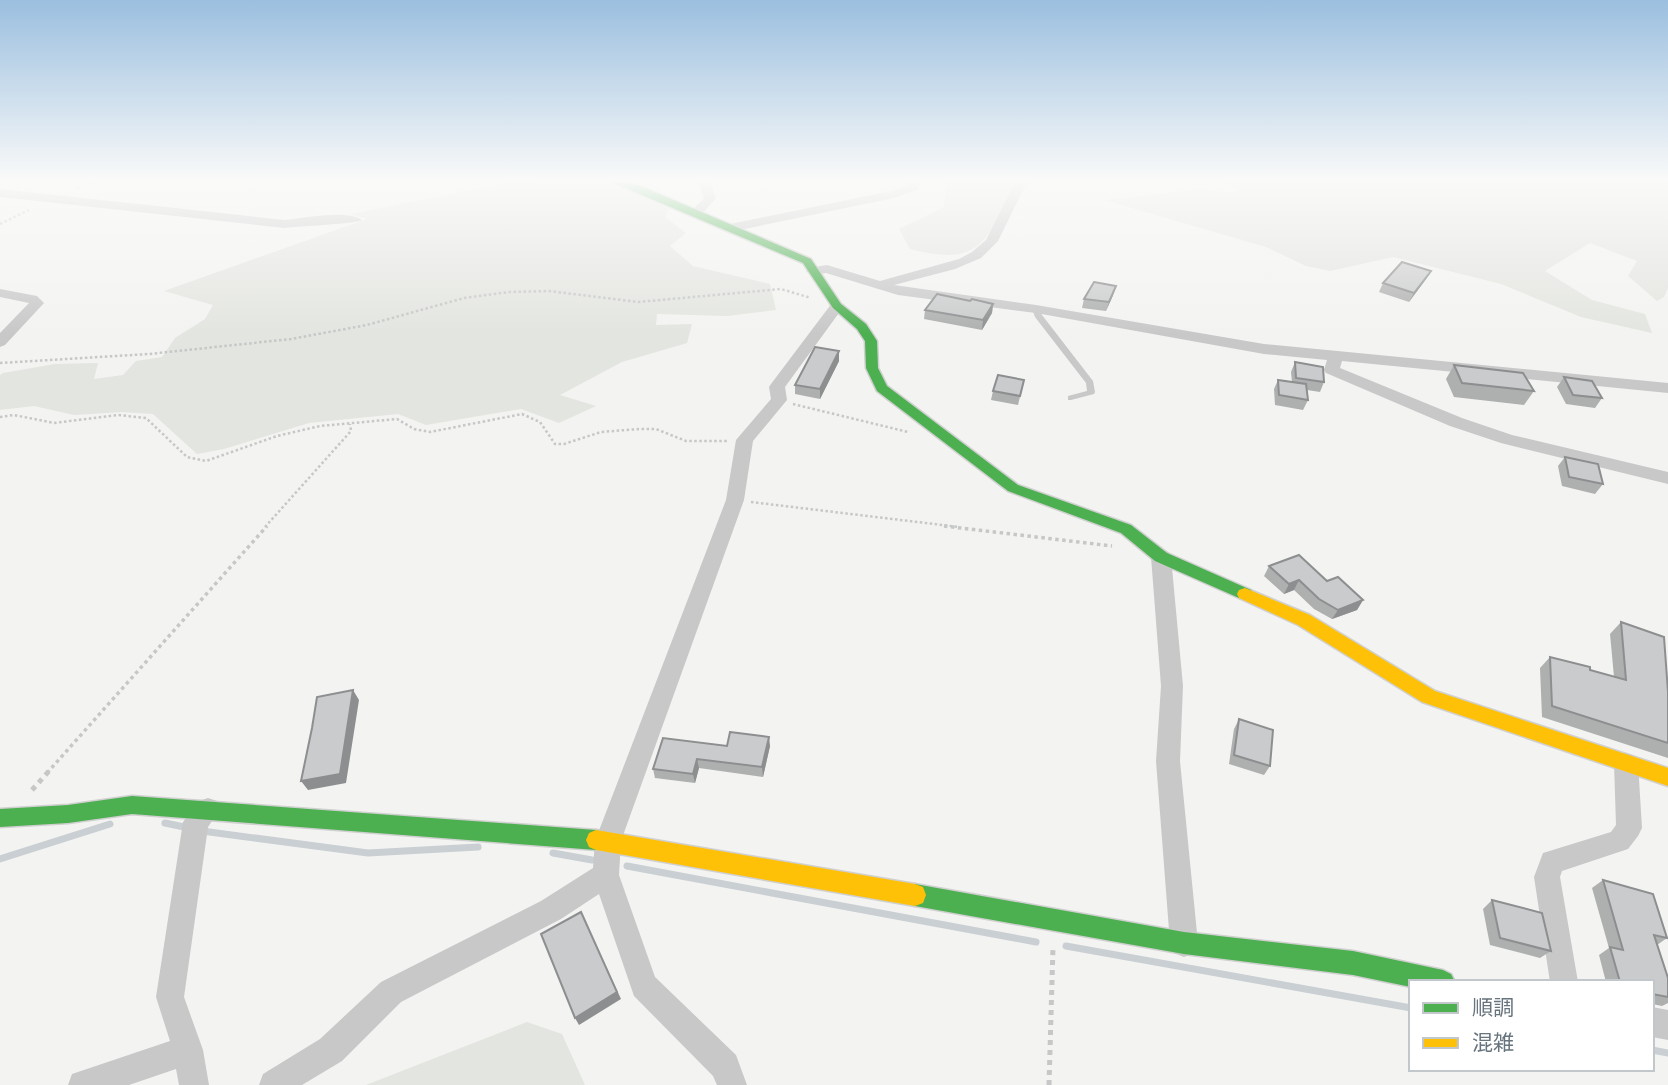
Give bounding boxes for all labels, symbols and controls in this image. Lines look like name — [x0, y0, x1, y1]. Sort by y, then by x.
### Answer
legend — [1409, 980, 1654, 1071]
text: 順調 — [1472, 997, 1514, 1019]
text: 混雑 — [1472, 1032, 1514, 1054]

